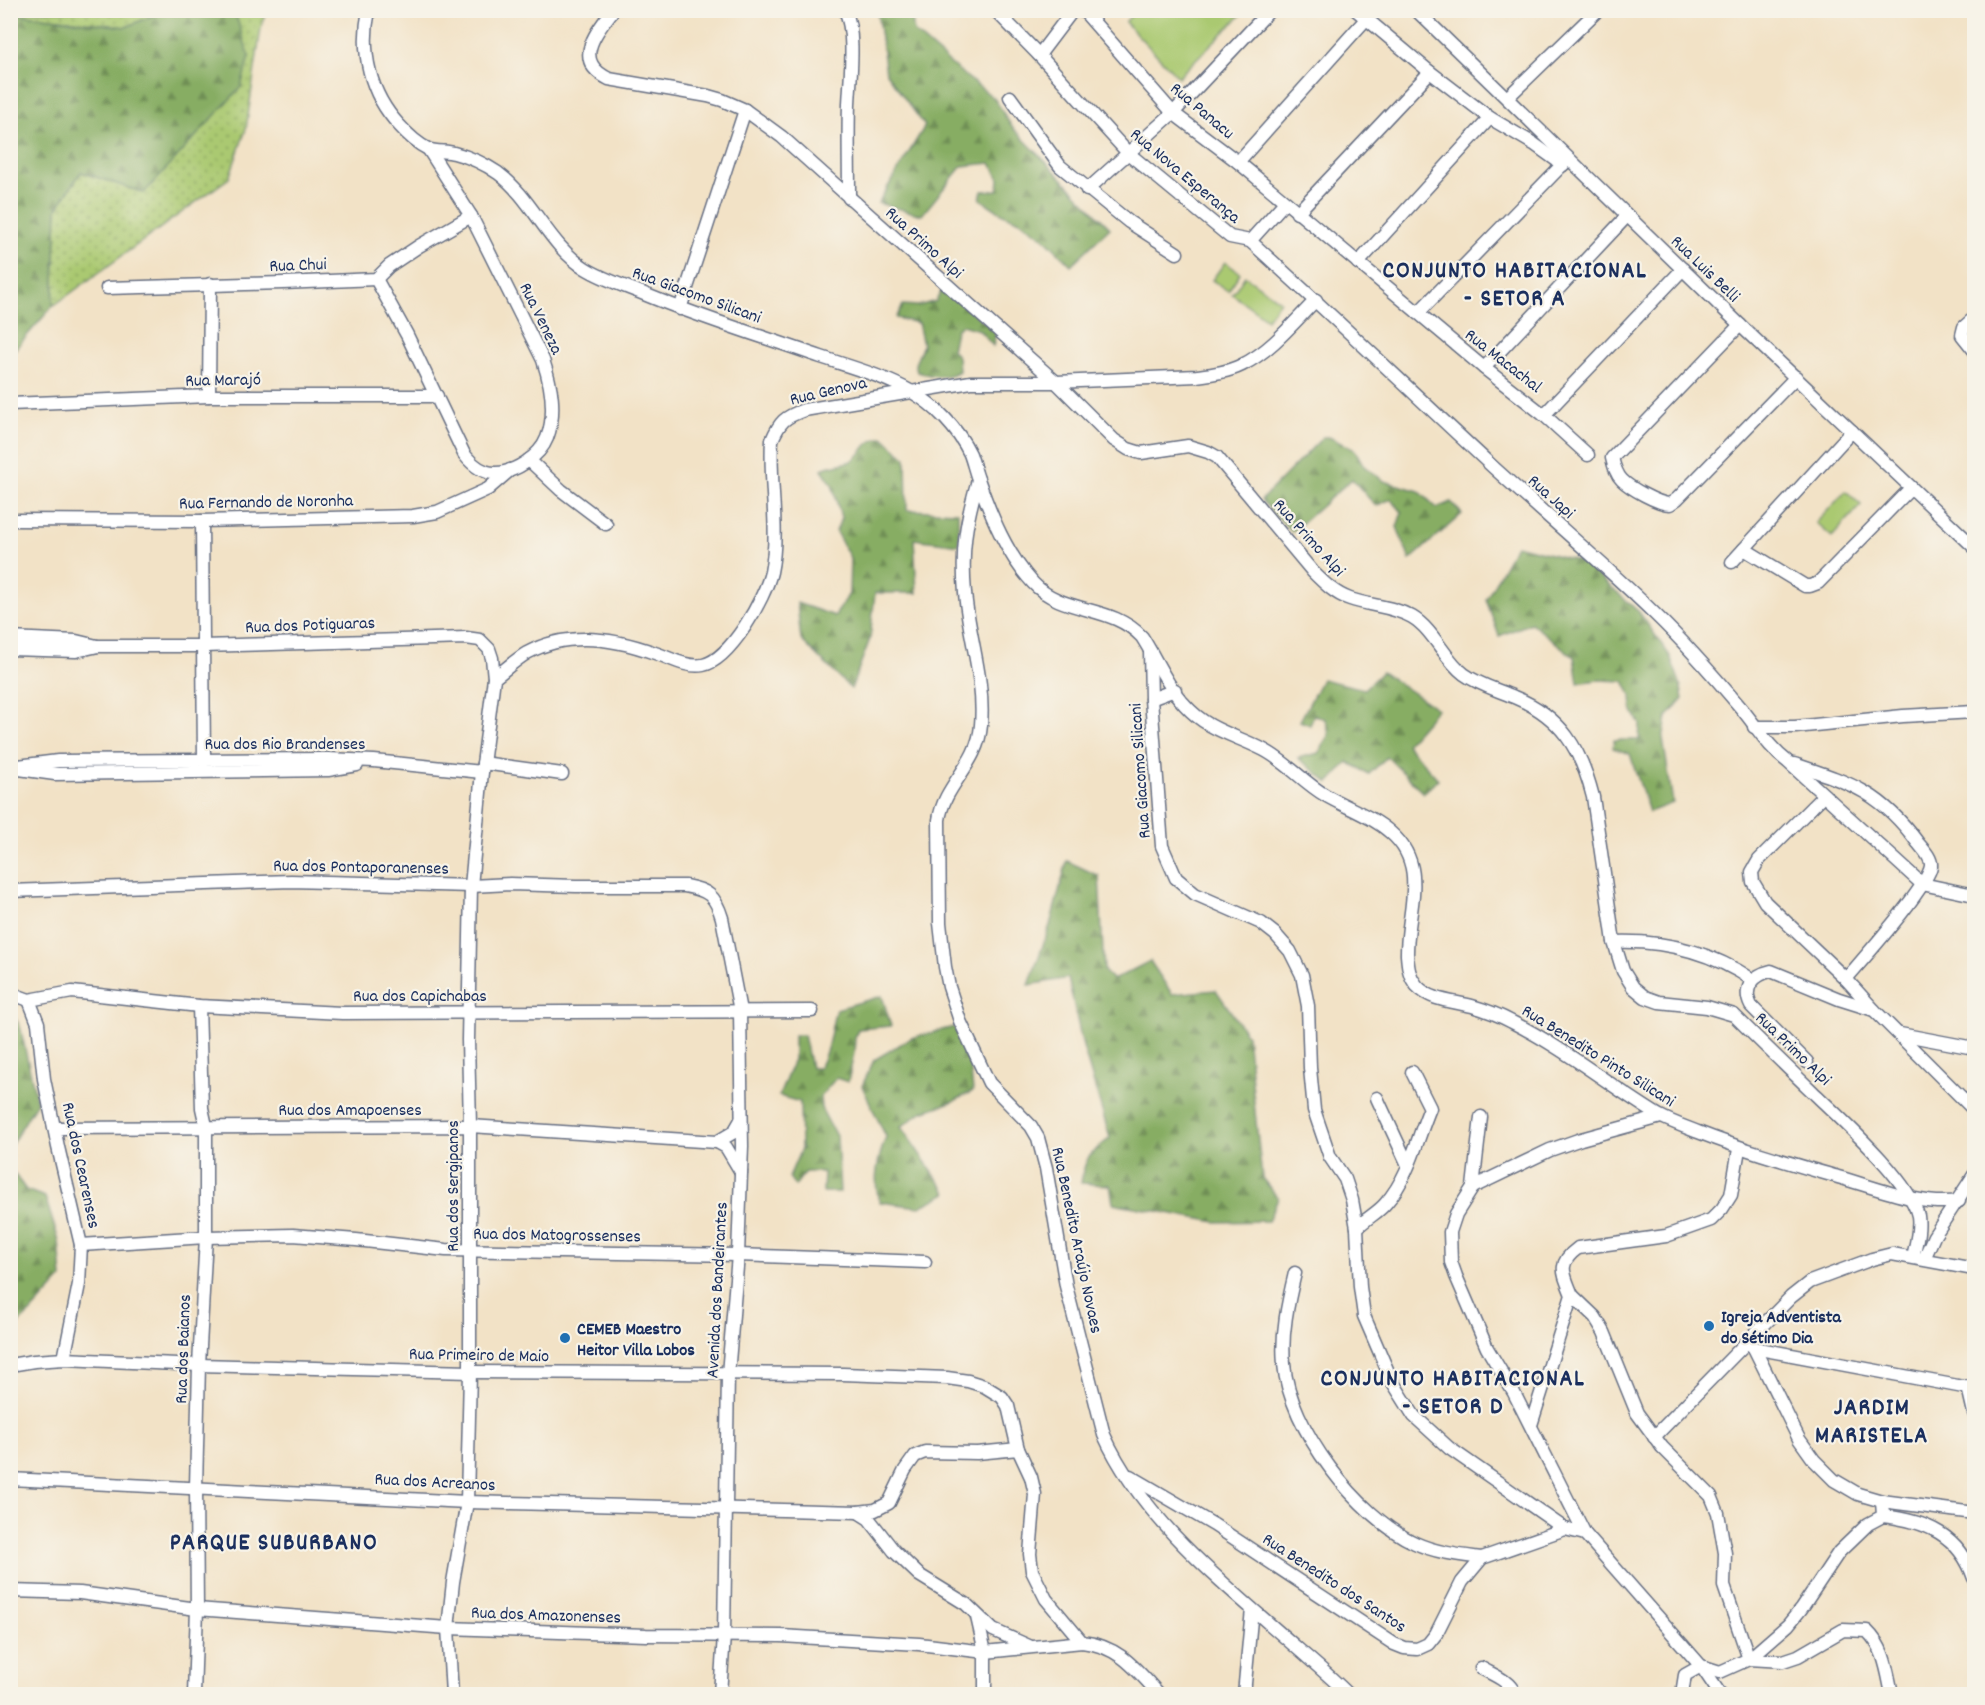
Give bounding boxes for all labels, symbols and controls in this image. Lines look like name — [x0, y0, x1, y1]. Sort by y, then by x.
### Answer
street label: Rua Panacu — [1164, 77, 1239, 146]
street label: Rua Nova Esperança — [1124, 123, 1245, 231]
street label: Rua Primo Alpi — [879, 202, 968, 286]
street label: Rua Luis Belli — [1664, 230, 1744, 309]
street label: Rua Chui — [269, 253, 327, 280]
district label: CONJUNTO HABITACIONAL - SETOR A — [1383, 255, 1647, 317]
street label: Rua Giacomo Silicani — [628, 261, 764, 331]
street label: Rua Veneza — [512, 279, 568, 360]
street label: Rua Macachal — [1459, 324, 1547, 401]
street label: Rua Marajó — [185, 368, 261, 395]
street label: Rua Genova — [788, 371, 870, 413]
street label: Rua Japi — [1521, 470, 1579, 526]
street label: Rua Fernando de Noronha — [179, 489, 354, 518]
street label: Rua Primo Alpi — [1266, 494, 1350, 583]
street label: Rua dos Potiguaras — [245, 612, 376, 641]
street label: Rua Giacomo Silicani — [1124, 702, 1159, 839]
street label: Rua dos Rio Brandenses — [204, 733, 366, 758]
street label: Rua dos Pontaporanenses — [273, 854, 449, 883]
street label: Rua dos Capichabas — [353, 985, 487, 1010]
street label: Rua Benedito Pinto Silicani — [1516, 1000, 1679, 1115]
street label: Rua Primo Alpi — [1749, 1007, 1836, 1093]
street label: Rua dos Amapoenses — [278, 1099, 422, 1124]
street label: Rua dos Cearenses — [54, 1100, 105, 1231]
street label: Rua dos Sergipanos — [442, 1120, 467, 1252]
street label: Rua Benedito Araújo Novaes — [1044, 1145, 1108, 1336]
street label: Avenida dos Bandeirantes — [701, 1201, 736, 1379]
street label: Rua dos Matogrossenses — [473, 1223, 641, 1250]
street label: Rua dos Baianos — [170, 1294, 199, 1404]
place label: Igreja Adventista do Sétimo Dia — [1721, 1306, 1842, 1352]
place label: CEMEB Maestro Heitor Villa Lobos — [577, 1318, 695, 1364]
marker: Igreja Adventista do Sétimo Dia — [1702, 1319, 1716, 1333]
marker: CEMEB Maestro Heitor Villa Lobos — [558, 1331, 572, 1345]
street label: Rua Primeiro de Maio — [409, 1343, 549, 1370]
district label: CONJUNTO HABITACIONAL - SETOR D — [1321, 1363, 1585, 1425]
district label: JARDIM MARISTELA — [1815, 1392, 1929, 1454]
street label: Rua dos Acreanos — [374, 1468, 496, 1499]
district label: PARQUE SUBURBANO — [170, 1527, 378, 1561]
street label: Rua Benedito dos Santos — [1257, 1528, 1411, 1640]
street label: Rua dos Amazonenses — [470, 1601, 621, 1632]

